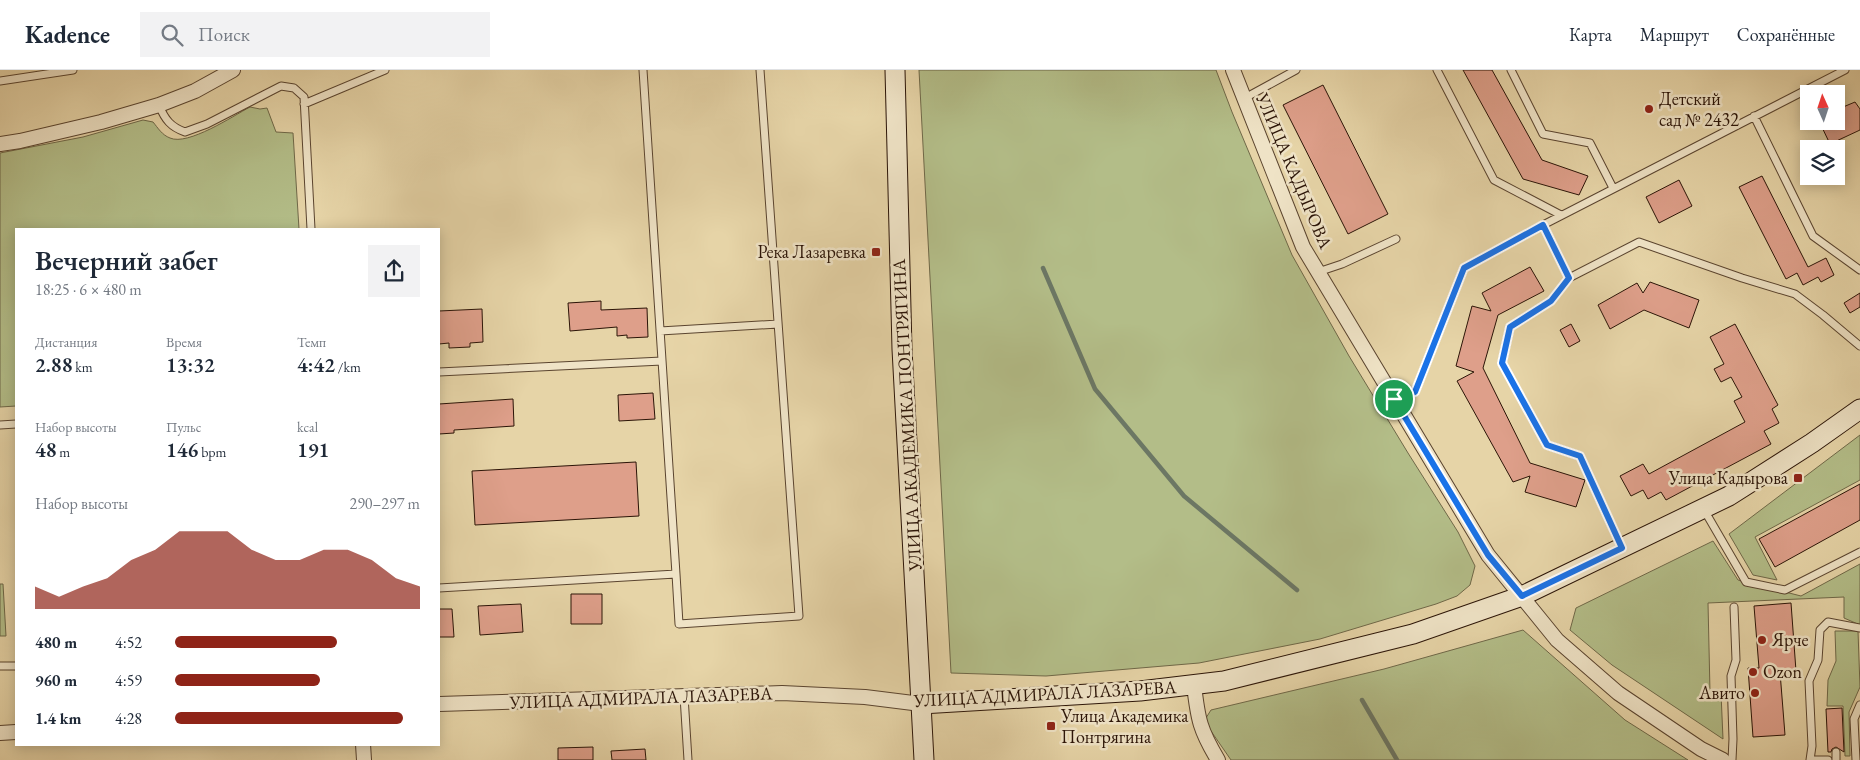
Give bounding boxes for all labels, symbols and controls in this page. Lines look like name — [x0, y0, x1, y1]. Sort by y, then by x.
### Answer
search box — [140, 12, 490, 57]
text: Kadence — [25, 19, 110, 50]
icon: search — [158, 21, 186, 49]
text: Поиск — [198, 22, 250, 47]
text: Карта — [1569, 23, 1612, 46]
text: Маршрут — [1640, 23, 1709, 46]
text: Сохранённые — [1737, 23, 1835, 46]
north arrow — [1800, 85, 1845, 130]
map controls — [1800, 85, 1845, 185]
place label: Детский сад № 2432 — [1659, 87, 1739, 131]
street label: УЛИЦА КАДЫРОВА — [1251, 89, 1338, 253]
marker: Детский сад № 2432 — [1643, 103, 1655, 115]
button: layers — [1800, 140, 1845, 185]
place label: Река Лазаревка — [757, 240, 867, 263]
text: Вечерний забег — [35, 242, 218, 278]
button: share — [368, 245, 420, 297]
marker: Река Лазаревка — [870, 246, 882, 258]
street label: УЛИЦА АКАДЕМИКА ПОНТРЯГИНА — [887, 258, 926, 573]
text: 18:25 · 6 × 480 m — [35, 279, 142, 300]
text: Дистанция — [35, 333, 97, 351]
text: Время — [166, 333, 202, 351]
text: Темп — [297, 333, 326, 351]
text: 2.88 — [35, 351, 72, 378]
text: 13:32 — [166, 351, 215, 378]
text: 4:42 — [297, 351, 335, 378]
text: km — [72, 358, 93, 376]
text: /km — [335, 358, 361, 376]
pin — [1373, 378, 1415, 420]
icon: arrive — [1380, 385, 1408, 413]
text: Набор высоты — [35, 418, 116, 436]
text: Пульс — [166, 418, 201, 436]
text: kcal — [297, 418, 318, 436]
text: 48 — [35, 436, 57, 463]
text: 146 — [166, 436, 198, 463]
text: 191 — [297, 436, 329, 463]
text: m — [57, 443, 70, 461]
text: bpm — [198, 443, 227, 461]
place label: Улица Кадырова — [1668, 466, 1789, 489]
marker: Улица Кадырова — [1792, 472, 1804, 484]
text: Набор высоты — [35, 493, 128, 514]
text: 290–297 m — [349, 493, 420, 514]
place label: Ярче — [1771, 628, 1809, 651]
text: 480 m — [35, 632, 77, 653]
text: 4:52 — [115, 632, 142, 653]
marker: Ярче — [1756, 634, 1768, 646]
place label: Ozon — [1763, 660, 1802, 683]
marker: Ozon — [1747, 666, 1759, 678]
text: 960 m — [35, 670, 77, 691]
text: 4:59 — [115, 670, 142, 691]
street label: УЛИЦА АДМИРАЛА ЛАЗАРЕВА — [912, 675, 1177, 712]
street label: УЛИЦА АДМИРАЛА ЛАЗАРЕВА — [508, 681, 773, 714]
place label: Авито — [1698, 681, 1745, 704]
marker: Авито — [1749, 687, 1761, 699]
place label: Улица Академика Понтрягина — [1060, 704, 1189, 748]
text: 1.4 km — [35, 708, 81, 729]
text: 4:28 — [115, 708, 142, 729]
marker: Улица Академика Понтрягина — [1045, 720, 1057, 732]

